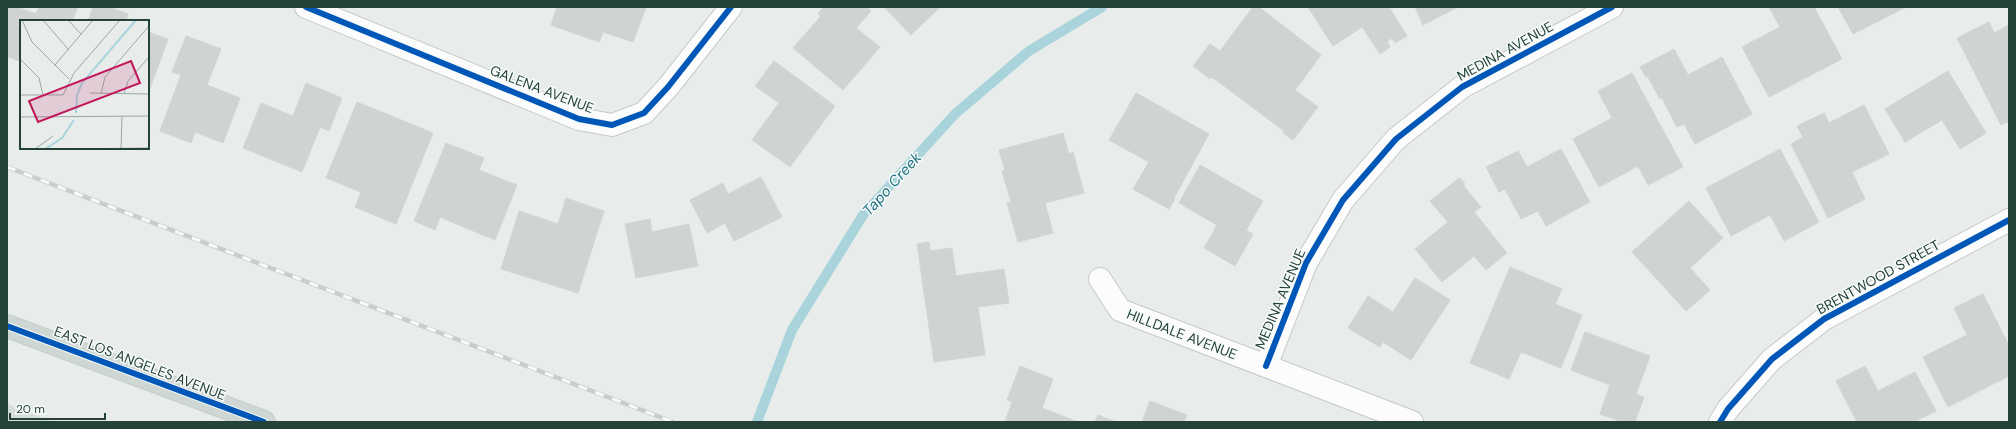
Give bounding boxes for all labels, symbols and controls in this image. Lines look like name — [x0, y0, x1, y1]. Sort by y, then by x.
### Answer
street label: MEDINA AVENUE — [1454, 17, 1556, 85]
inset map — [20, 20, 149, 149]
street label: GALENA AVENUE — [487, 61, 597, 117]
water label: Tapo Creek — [858, 148, 926, 220]
street label: BRENTWOOD STREET — [1813, 236, 1943, 318]
street label: MEDINA AVENUE — [1251, 246, 1309, 352]
street label: HILLDALE AVENUE — [1124, 305, 1240, 363]
street label: EAST LOS ANGELES AVENUE — [52, 322, 228, 404]
scale bar — [10, 395, 105, 421]
text: 20 m — [16, 401, 45, 417]

